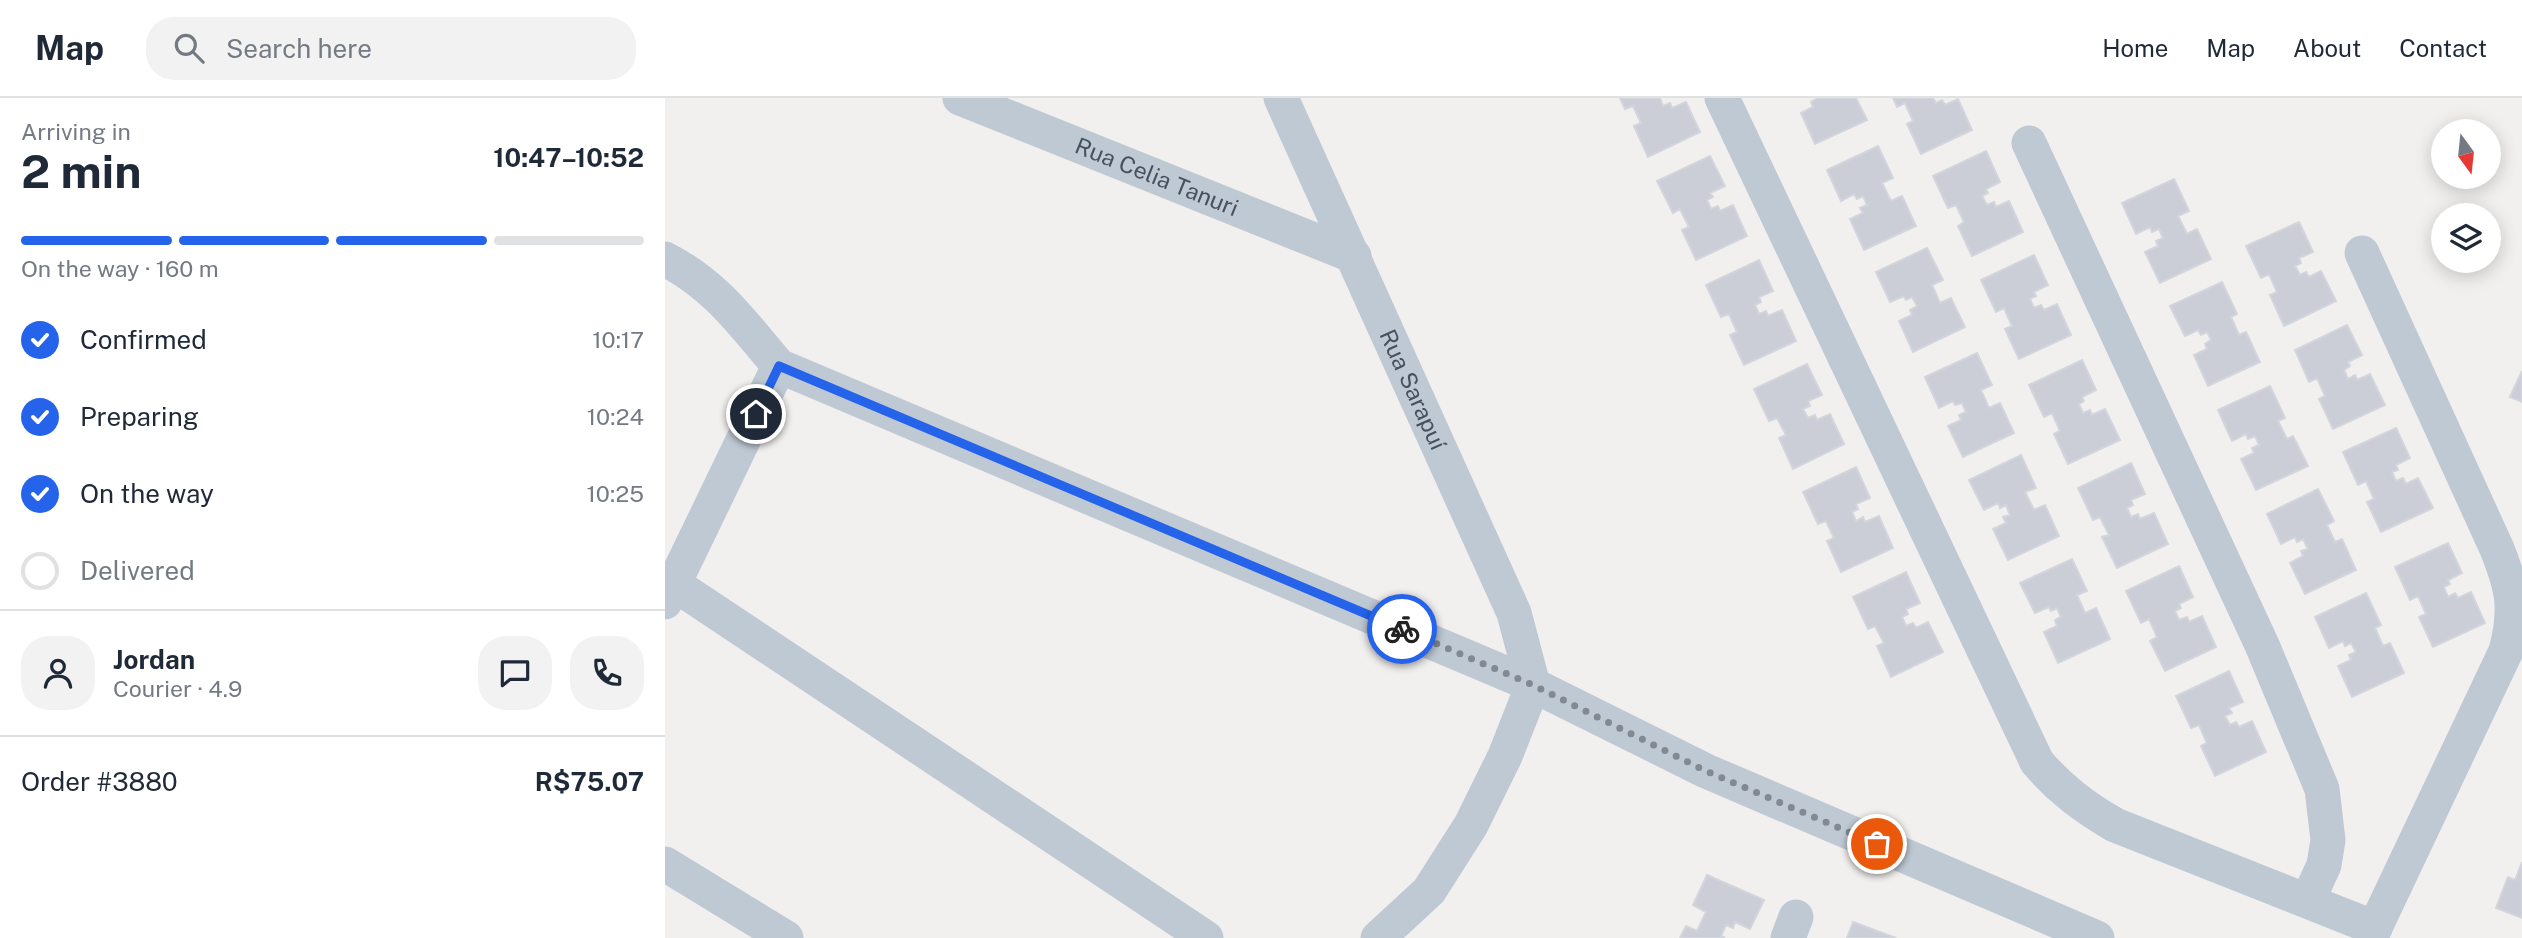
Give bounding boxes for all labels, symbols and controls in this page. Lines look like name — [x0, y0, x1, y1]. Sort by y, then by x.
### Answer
search box — [146, 17, 636, 80]
text: Map — [35, 29, 104, 67]
icon: search — [170, 29, 208, 67]
text: Search here — [226, 33, 372, 64]
text: Home — [2102, 34, 2168, 62]
text: Map — [2206, 34, 2255, 62]
text: About — [2293, 34, 2361, 62]
text: Contact — [2399, 34, 2487, 62]
text: Arriving in — [21, 118, 131, 145]
north arrow — [2431, 119, 2501, 189]
map controls — [2431, 119, 2501, 273]
street label: Rua Celia Tanuri — [1071, 132, 1242, 221]
text: 10:47–10:52 — [493, 142, 644, 173]
text: 2 min — [21, 144, 141, 198]
button: layers — [2431, 203, 2501, 273]
text: On the way · 160 m — [21, 255, 219, 282]
icon: check — [21, 321, 59, 359]
text: Confirmed — [80, 324, 207, 355]
street label: Rua Sarapuí — [1374, 325, 1452, 454]
text: 10:17 — [592, 326, 644, 353]
pin — [726, 384, 786, 444]
icon: home — [737, 395, 775, 433]
icon: check — [21, 398, 59, 436]
text: Preparing — [80, 401, 199, 432]
text: 10:24 — [587, 403, 644, 430]
icon: check — [21, 475, 59, 513]
text: On the way — [80, 478, 214, 509]
text: 10:25 — [586, 480, 644, 507]
text: Delivered — [80, 555, 195, 586]
courier — [1367, 594, 1437, 664]
icon: bike — [1383, 610, 1421, 648]
button: person — [21, 636, 95, 710]
button: chat — [478, 636, 552, 710]
button: phone — [570, 636, 644, 710]
text: Jordan — [113, 644, 195, 675]
text: Courier · 4.9 — [113, 675, 242, 702]
text: Order #3880 — [21, 766, 178, 797]
text: R$75.07 — [535, 766, 644, 797]
pin — [1847, 814, 1907, 874]
icon: bag — [1858, 825, 1896, 863]

